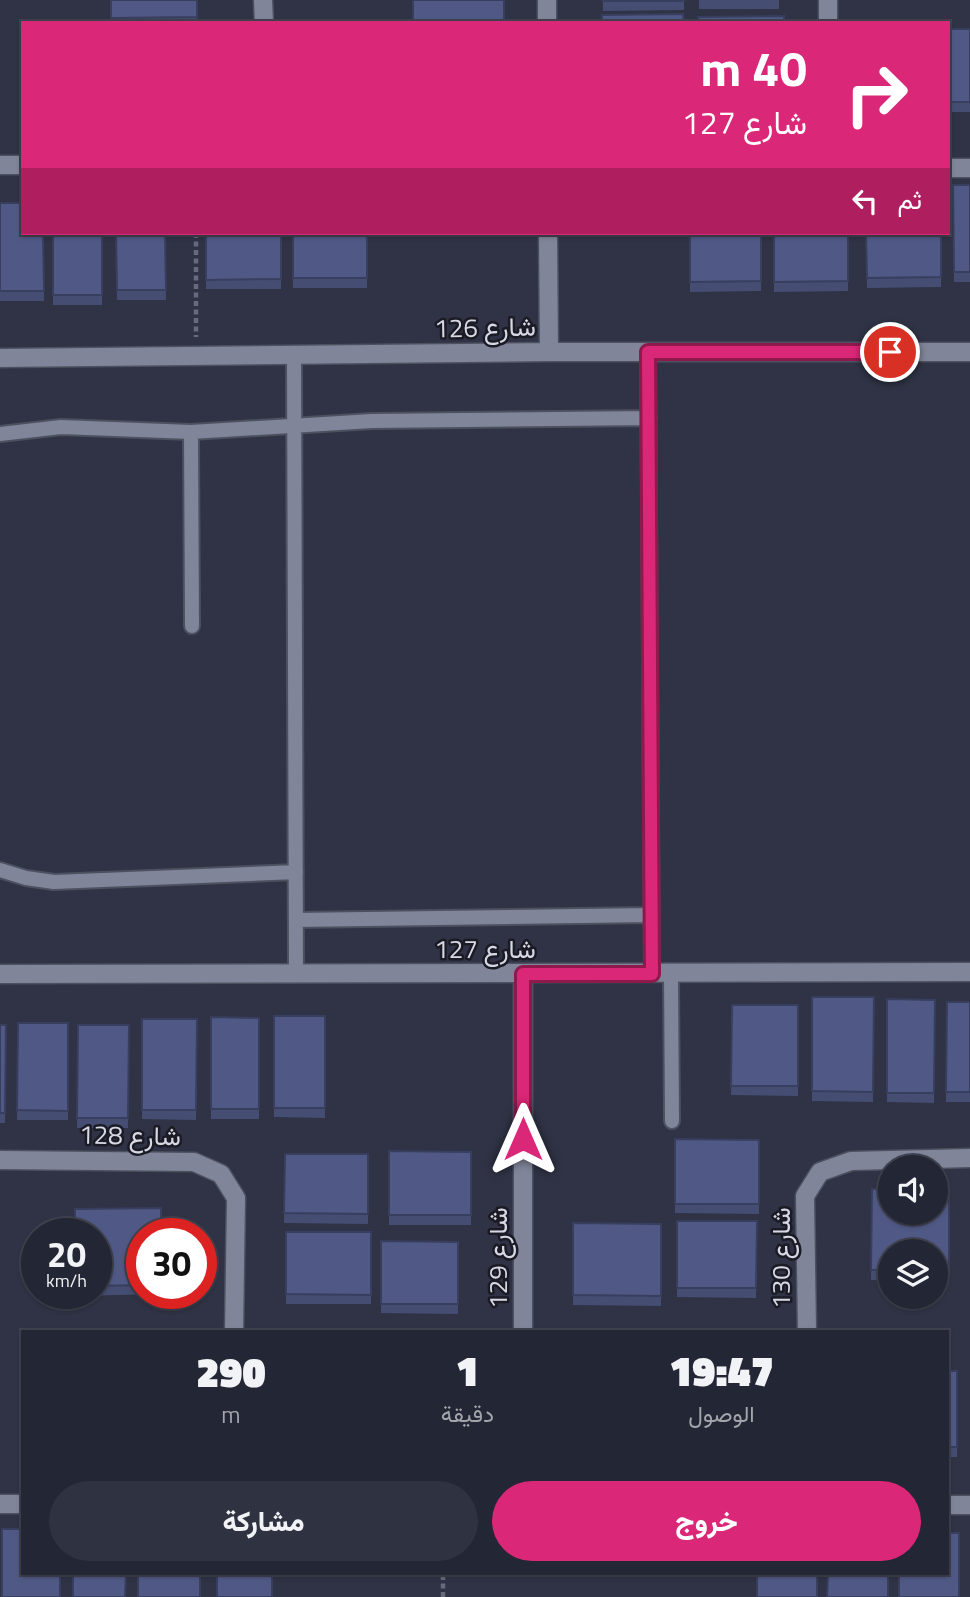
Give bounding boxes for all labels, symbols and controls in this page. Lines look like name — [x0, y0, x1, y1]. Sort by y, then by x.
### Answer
text: 40 m — [700, 30, 807, 105]
icon: right — [831, 49, 922, 140]
text: شارع 127 — [682, 98, 807, 146]
text: ثم — [898, 180, 922, 219]
icon: left — [846, 182, 884, 220]
street label: شارع 126 — [434, 307, 536, 347]
pin — [860, 322, 920, 382]
icon: arrive — [871, 333, 909, 371]
street label: شارع 127 — [434, 929, 536, 968]
position arrow — [486, 1102, 560, 1176]
street label: شارع 128 — [79, 1115, 181, 1155]
map controls — [878, 1155, 948, 1309]
button: sound — [878, 1155, 948, 1225]
street label: شارع 129 — [478, 1207, 517, 1309]
street label: شارع 130 — [761, 1207, 800, 1309]
speed limit sign: 30 — [126, 1218, 217, 1309]
text: 20 — [47, 1227, 86, 1281]
button: layers — [878, 1239, 948, 1309]
text: km/h — [46, 1267, 87, 1294]
text: 1 — [456, 1338, 479, 1402]
text: 19:47 — [669, 1338, 774, 1402]
text: 290 — [196, 1339, 266, 1403]
text: دقيقة — [441, 1396, 494, 1431]
text: الوصول — [688, 1396, 755, 1431]
text: m — [221, 1397, 241, 1432]
button: مشاركة — [49, 1481, 478, 1561]
button: خروج — [492, 1481, 921, 1561]

